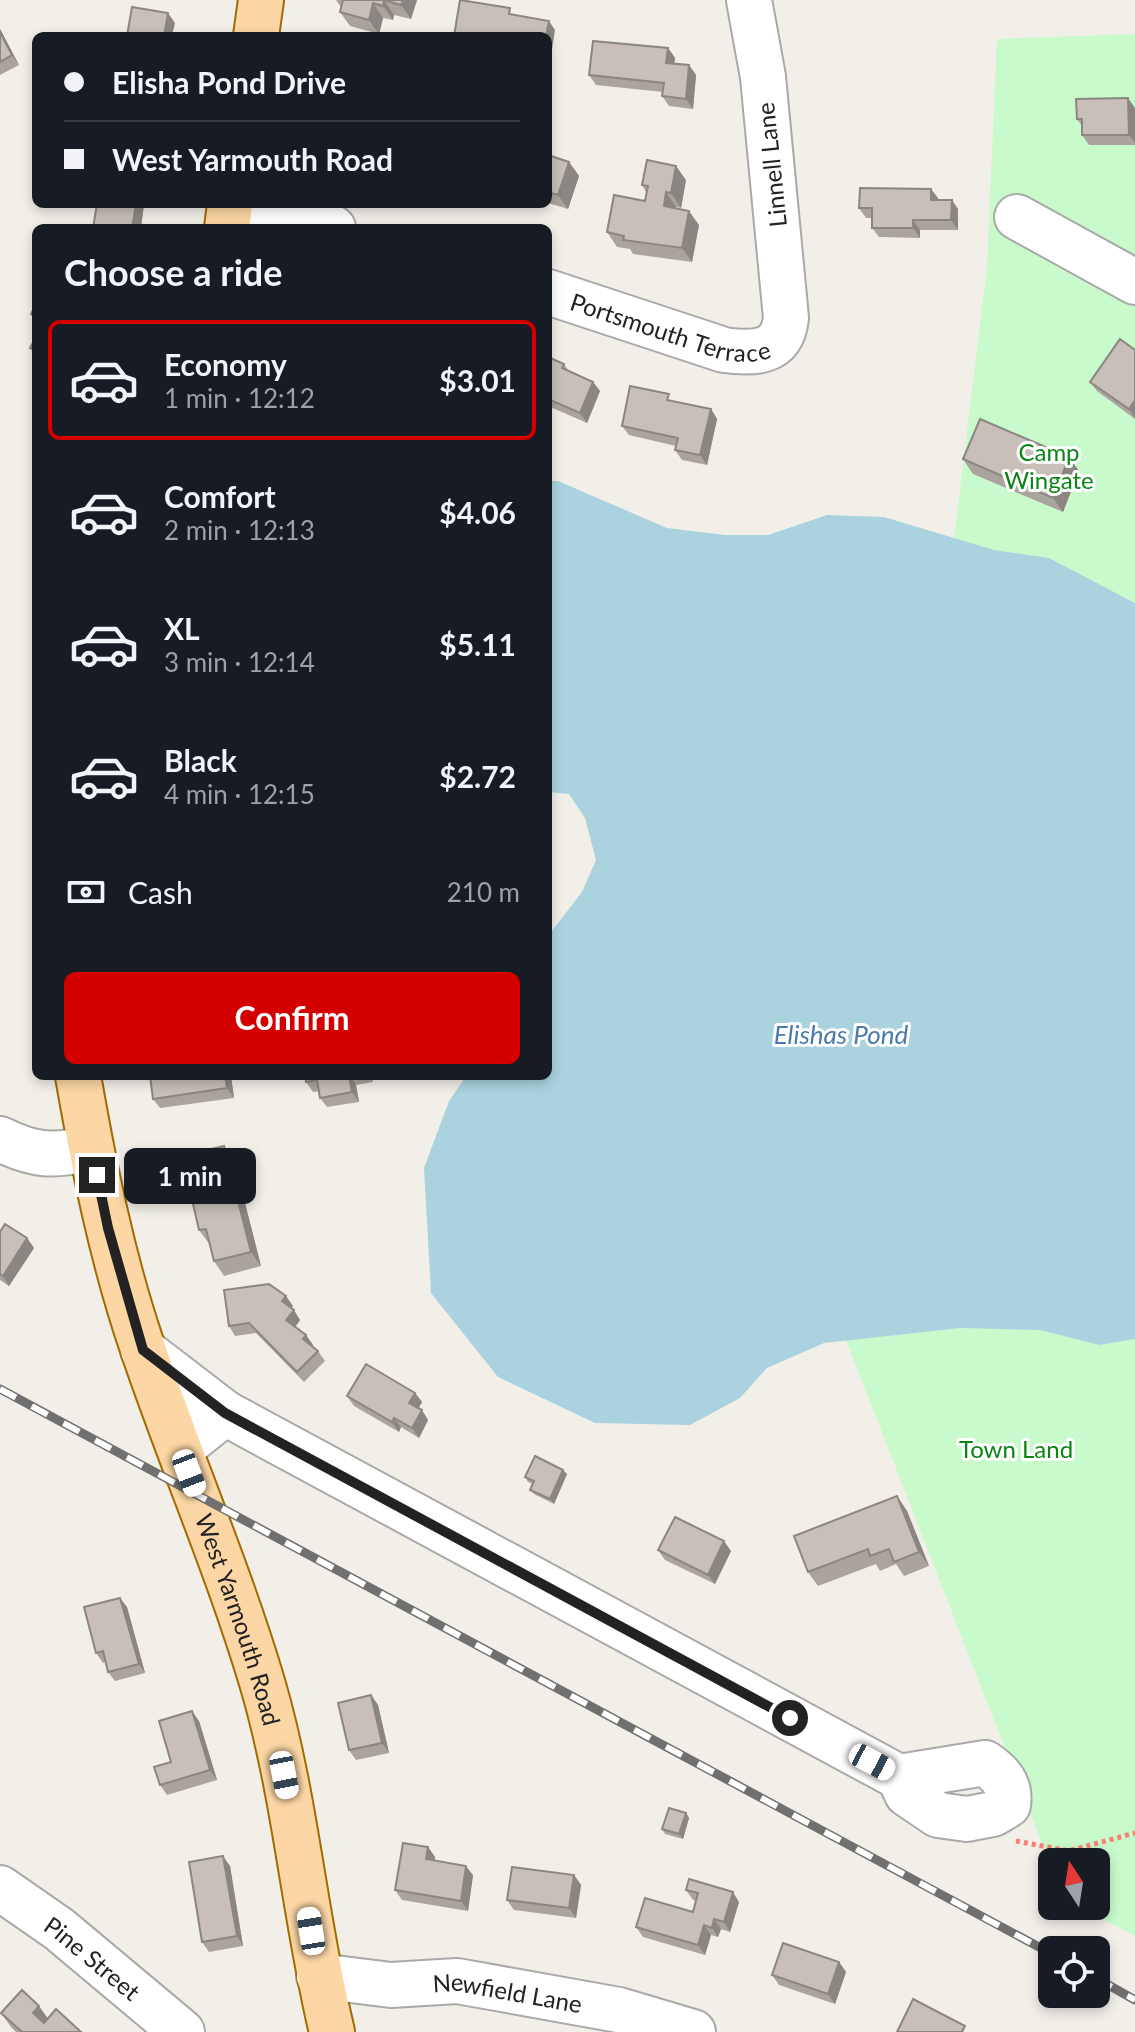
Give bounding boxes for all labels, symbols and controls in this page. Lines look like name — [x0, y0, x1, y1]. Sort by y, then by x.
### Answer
text: Elisha Pond Drive — [112, 64, 346, 100]
street label: Linnell Lane — [750, 101, 792, 229]
text: West Yarmouth Road — [112, 141, 393, 177]
text: Choose a ride — [64, 250, 283, 294]
street label: Portsmouth Terrace — [567, 286, 774, 366]
icon: car — [68, 344, 140, 416]
text: Economy — [164, 346, 287, 382]
text: $3.01 — [439, 362, 516, 398]
text: 1 min · 12:12 — [164, 382, 315, 414]
park label: Camp Wingate — [1004, 437, 1094, 494]
icon: car — [68, 476, 140, 548]
text: Comfort — [164, 478, 276, 514]
text: $4.06 — [439, 494, 516, 530]
text: 2 min · 12:13 — [164, 514, 315, 546]
icon: car — [68, 608, 140, 680]
text: XL — [164, 610, 200, 646]
text: $5.11 — [439, 626, 516, 662]
text: 3 min · 12:14 — [164, 646, 315, 678]
icon: car — [68, 740, 140, 812]
text: Black — [164, 742, 237, 778]
text: $2.72 — [439, 758, 516, 794]
text: 4 min · 12:15 — [164, 778, 315, 810]
icon: cash — [64, 870, 108, 914]
text: Cash — [128, 874, 193, 910]
text: 210 m — [447, 876, 520, 908]
button: Confirm — [64, 972, 520, 1064]
water label: Elishas Pond — [774, 1018, 909, 1050]
callout: 1 min — [125, 1147, 257, 1203]
route end — [79, 1157, 115, 1193]
text: 1 min — [158, 1160, 222, 1192]
park label: Town Land — [959, 1434, 1073, 1463]
car — [169, 1446, 209, 1500]
street label: West Yarmouth Road — [190, 1509, 288, 1728]
route start — [772, 1700, 808, 1736]
car — [845, 1740, 899, 1784]
car — [268, 1749, 300, 1801]
north arrow — [1038, 1848, 1110, 1920]
map controls — [1038, 1848, 1110, 2008]
car — [295, 1905, 327, 1957]
street label: Pine Street — [40, 1909, 147, 2006]
button: locate — [1038, 1936, 1110, 2008]
street label: Newfield Lane — [432, 1966, 585, 2018]

